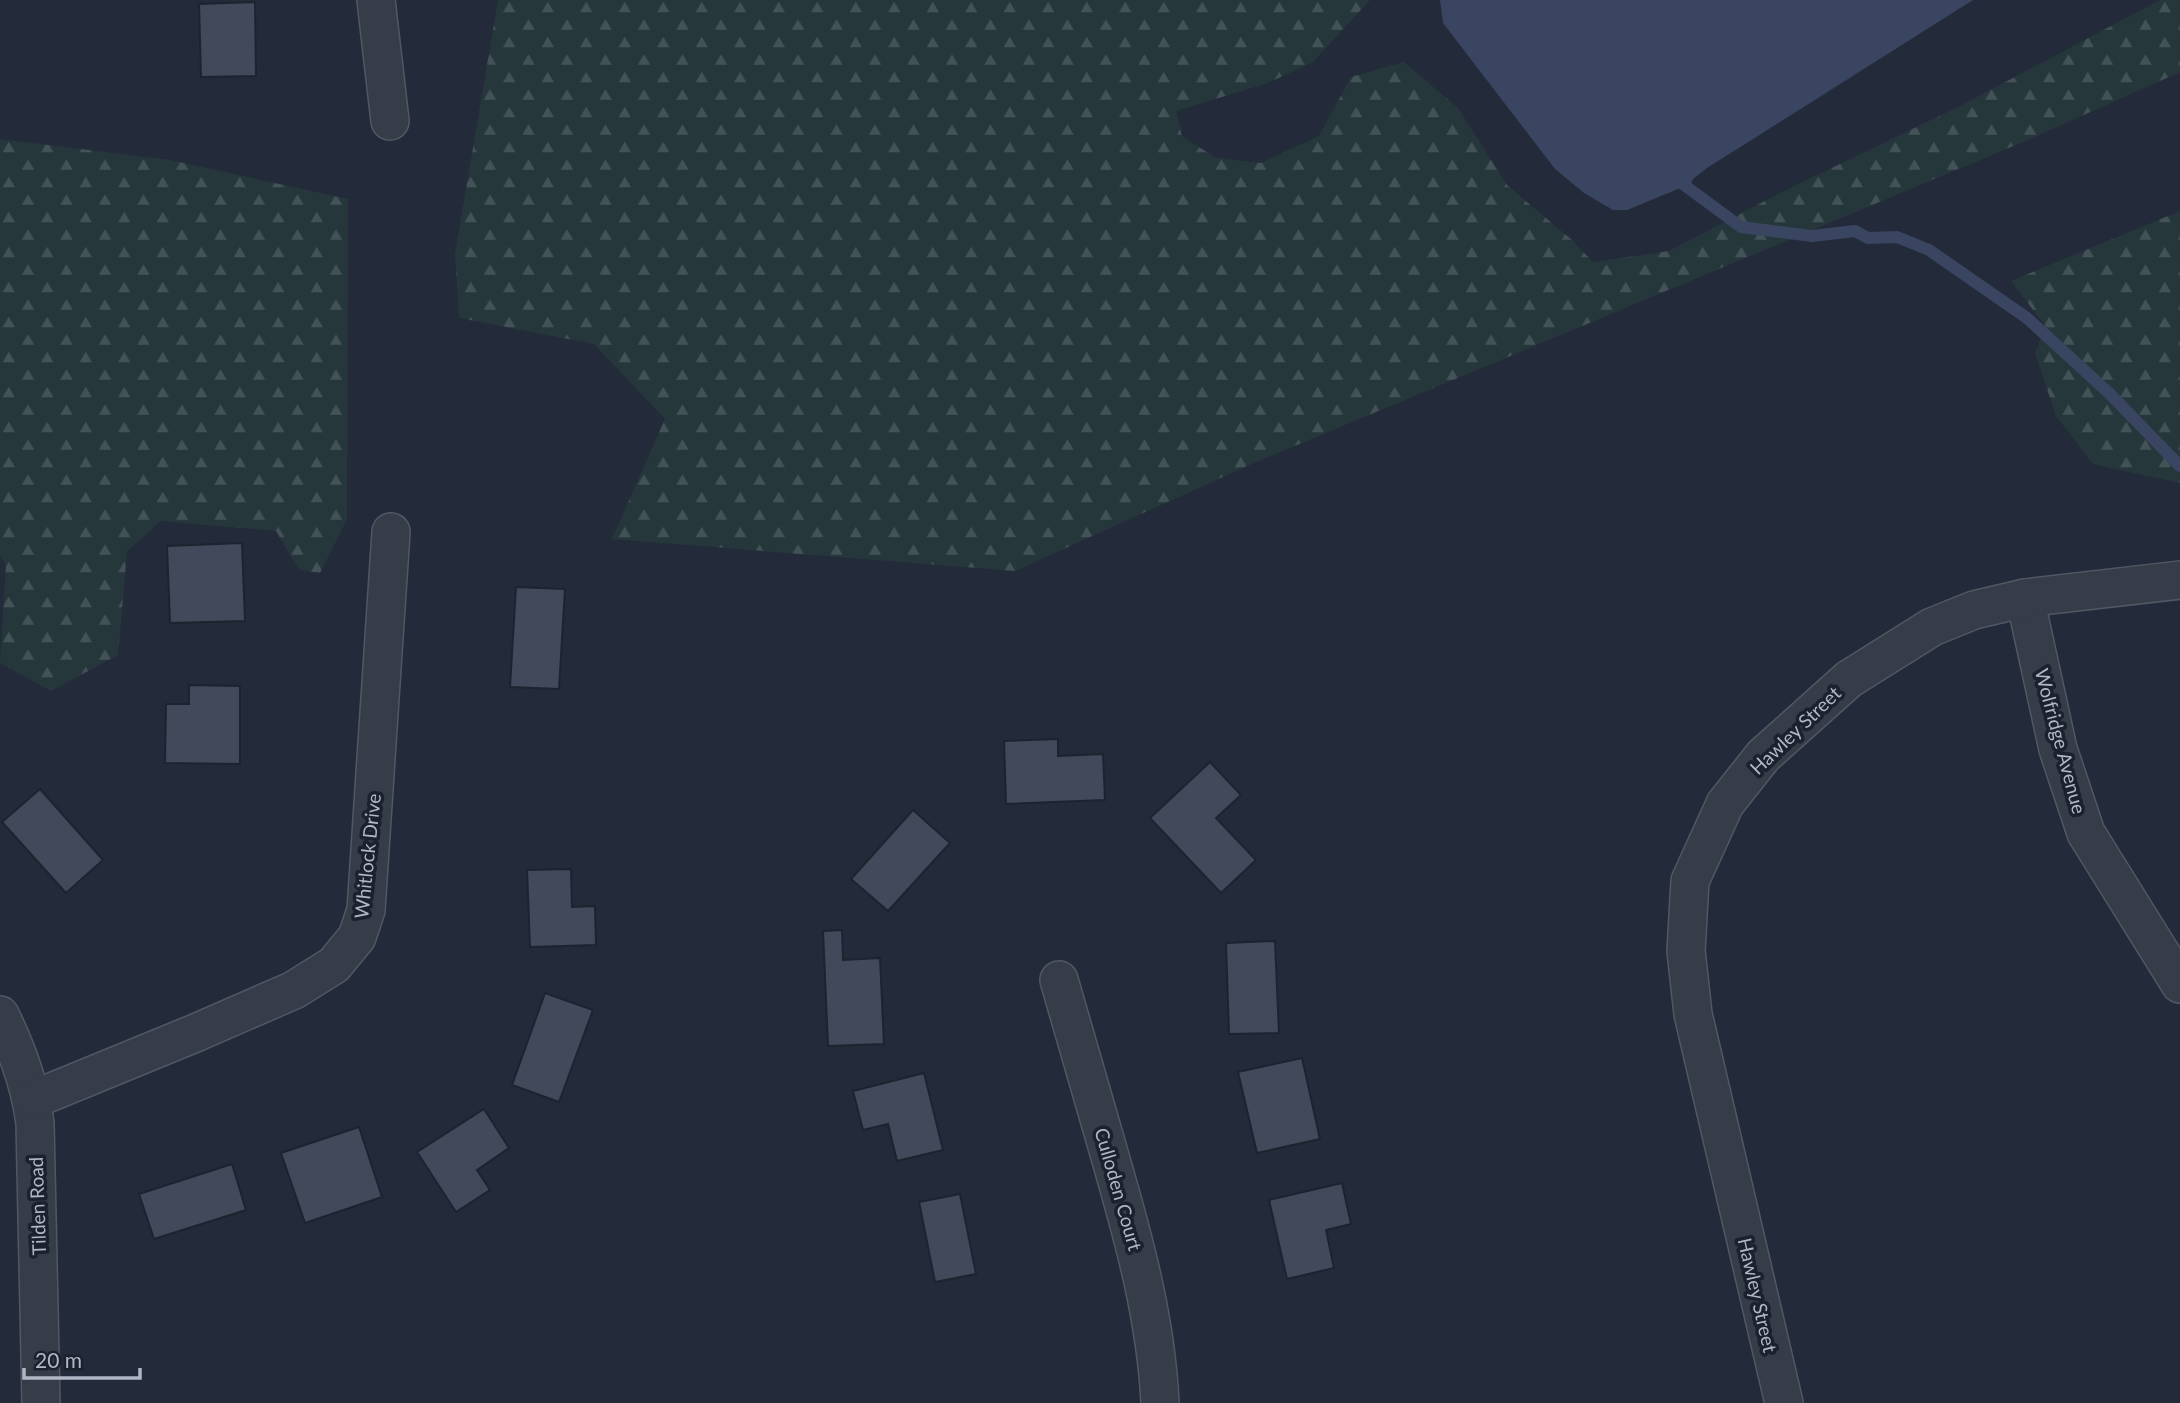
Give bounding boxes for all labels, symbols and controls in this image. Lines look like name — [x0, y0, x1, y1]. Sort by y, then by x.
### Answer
street label: Wolfridge Avenue — [2031, 666, 2091, 816]
street label: Hawley Street — [1745, 681, 1845, 779]
street label: Whitlock Drive — [349, 792, 385, 920]
street label: Culloden Court — [1090, 1125, 1148, 1253]
street label: Tilden Road — [24, 1156, 50, 1256]
street label: Hawley Street — [1734, 1235, 1782, 1355]
scale bar — [24, 1336, 140, 1380]
text: 20 m — [35, 1347, 82, 1372]

